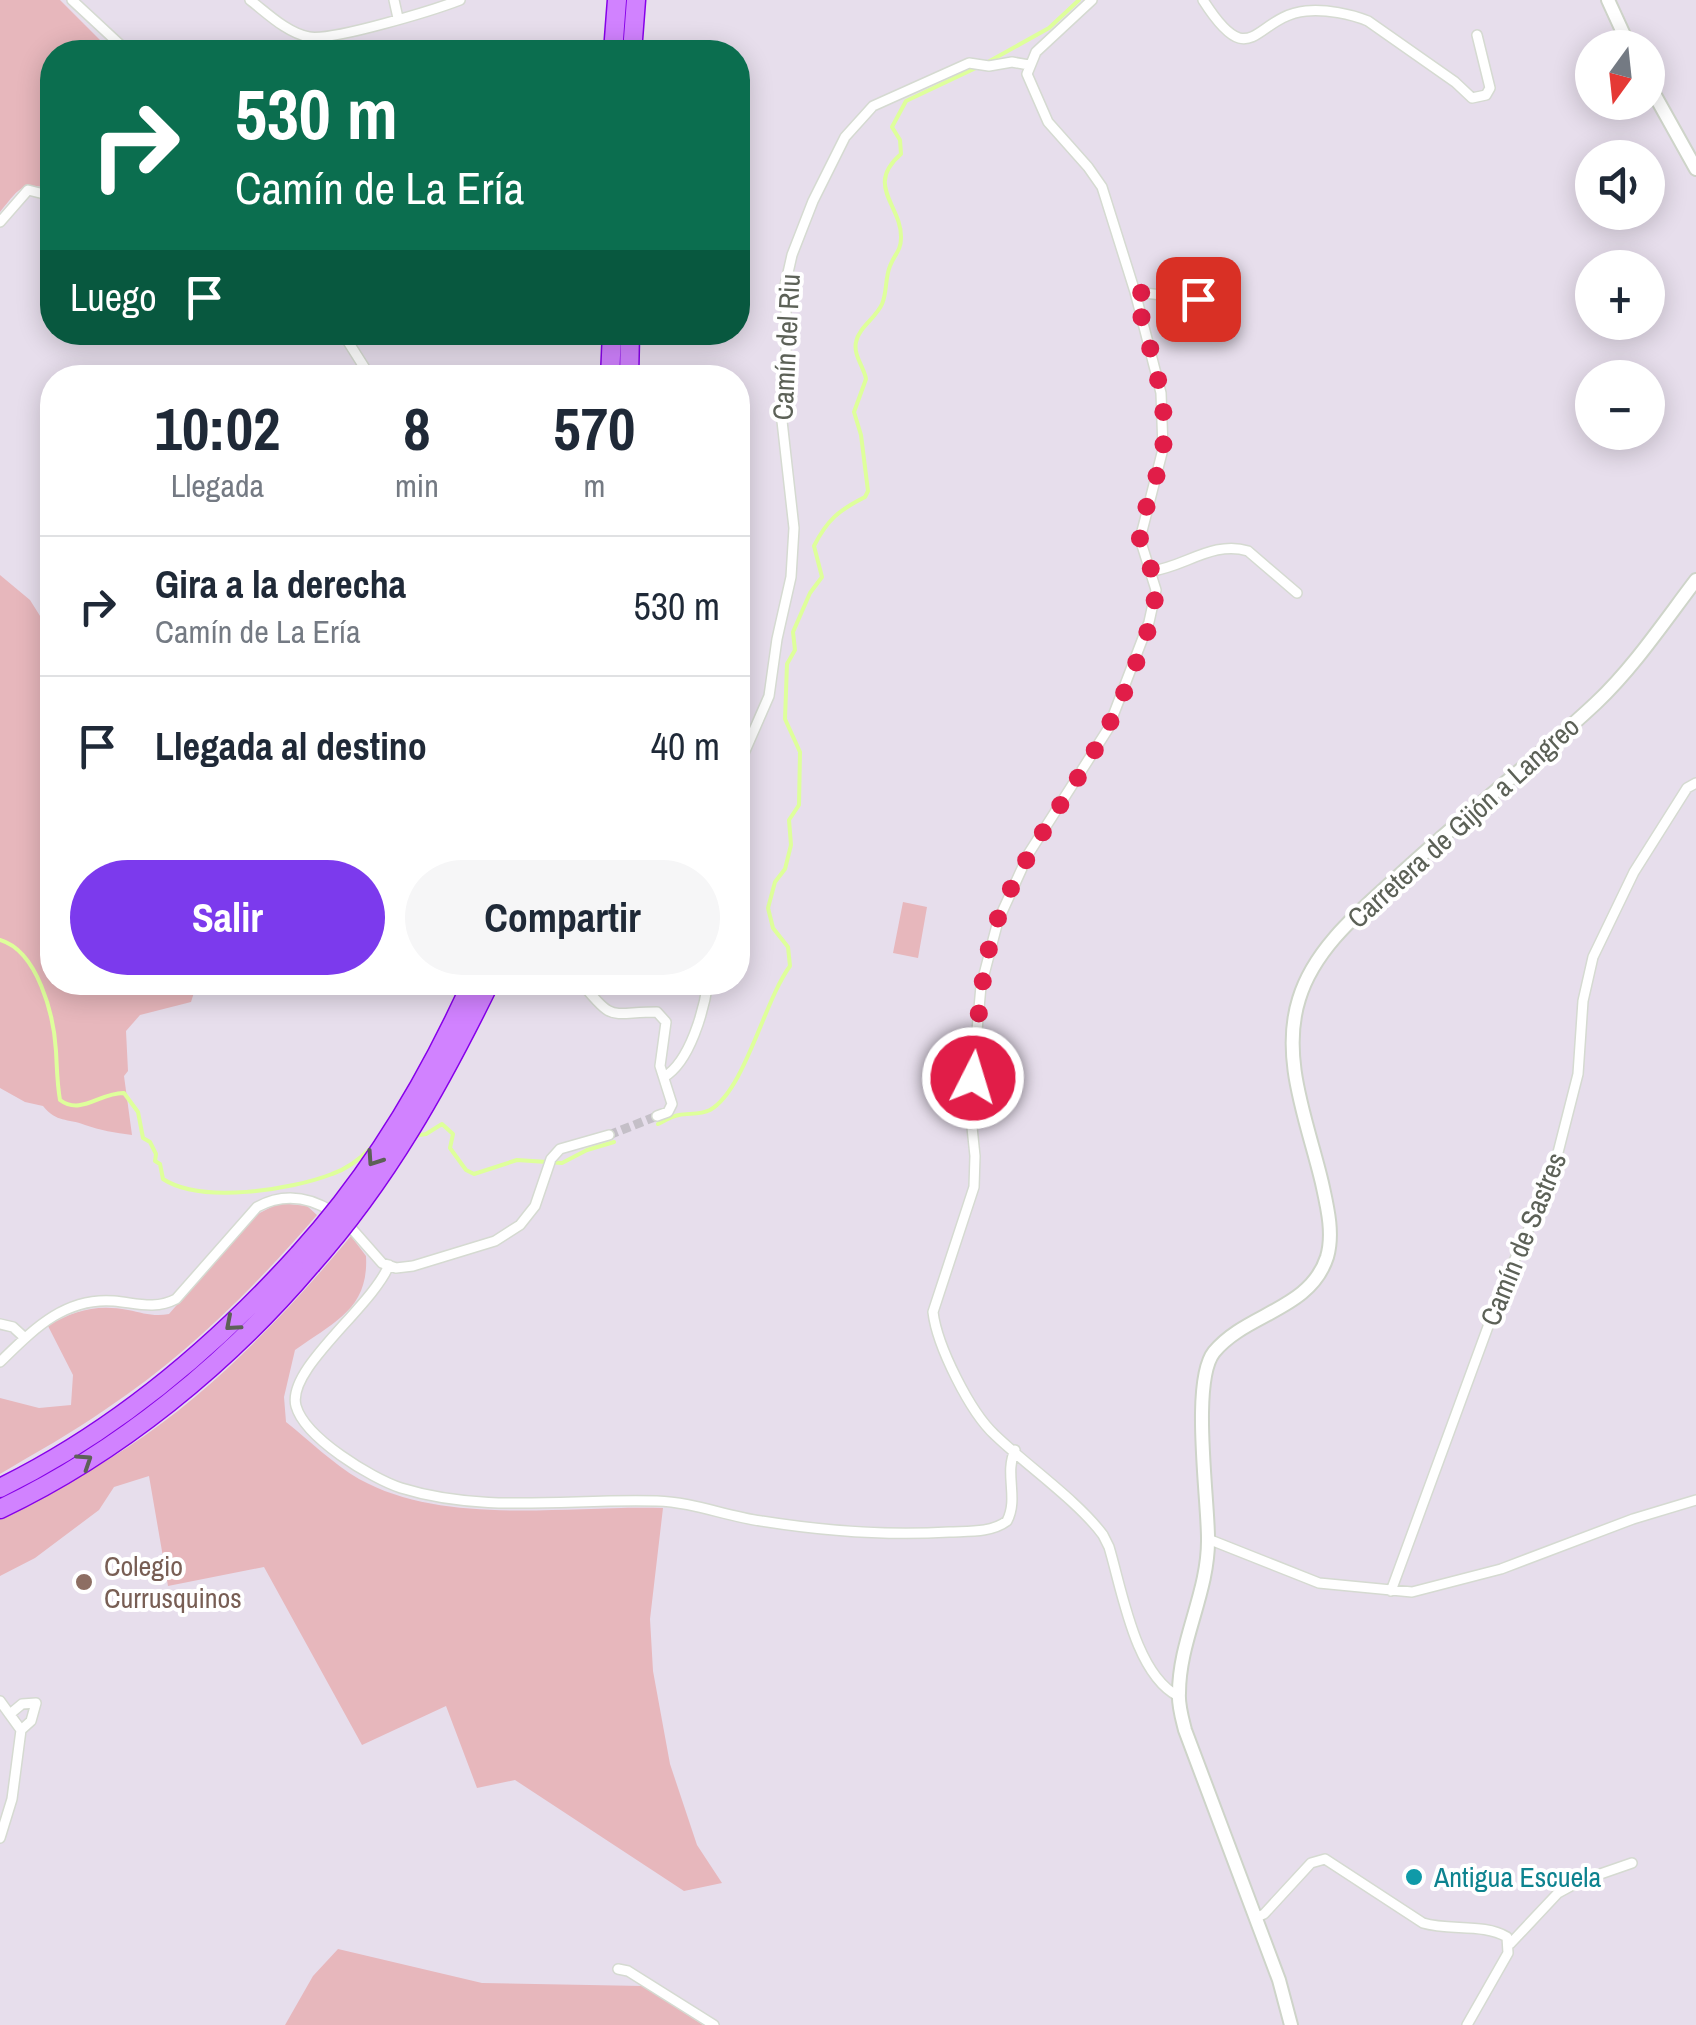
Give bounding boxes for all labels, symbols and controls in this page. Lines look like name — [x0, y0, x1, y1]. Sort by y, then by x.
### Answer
north arrow — [1575, 30, 1665, 120]
map controls — [1575, 30, 1665, 450]
text: 530 m — [235, 67, 398, 161]
icon: right — [70, 80, 200, 210]
button: sound — [1575, 140, 1665, 230]
text: Camín de La Ería — [235, 157, 524, 218]
button: + — [1575, 250, 1665, 340]
pin — [1156, 257, 1241, 342]
icon: arrive — [177, 270, 232, 325]
text: Luego — [70, 272, 157, 323]
icon: arrive — [1171, 272, 1226, 327]
street label: Camín del Riu — [763, 273, 809, 421]
button: − — [1575, 360, 1665, 450]
text: 10:02 — [155, 388, 280, 469]
text: 8 — [403, 388, 431, 469]
text: 570 — [553, 388, 635, 469]
text: Llegada — [171, 464, 264, 507]
text: min — [395, 464, 439, 507]
text: m — [583, 464, 605, 507]
text: Gira a la derecha — [155, 559, 406, 610]
icon: right — [70, 579, 125, 634]
text: 530 m — [633, 581, 720, 632]
text: Camín de La Ería — [155, 610, 361, 653]
street label: Carretera de Gijón a Langreo — [1339, 708, 1587, 936]
icon: arrive — [70, 719, 125, 774]
text: Llegada al destino — [155, 721, 427, 772]
text: 40 m — [651, 721, 720, 772]
button: Salir — [70, 860, 385, 975]
button: Compartir — [405, 860, 720, 975]
position arrow — [921, 1026, 1025, 1130]
street label: Camín de Sastres — [1471, 1147, 1575, 1331]
one-way arrow — [368, 1148, 386, 1167]
one-way arrow — [225, 1313, 244, 1331]
one-way arrow — [74, 1454, 92, 1473]
place label: Colegio Currusquinos — [104, 1547, 242, 1617]
marker: Colegio Currusquinos — [73, 1571, 95, 1593]
place label: Antigua Escuela — [1433, 1858, 1601, 1896]
marker: Antigua Escuela — [1403, 1866, 1425, 1888]

